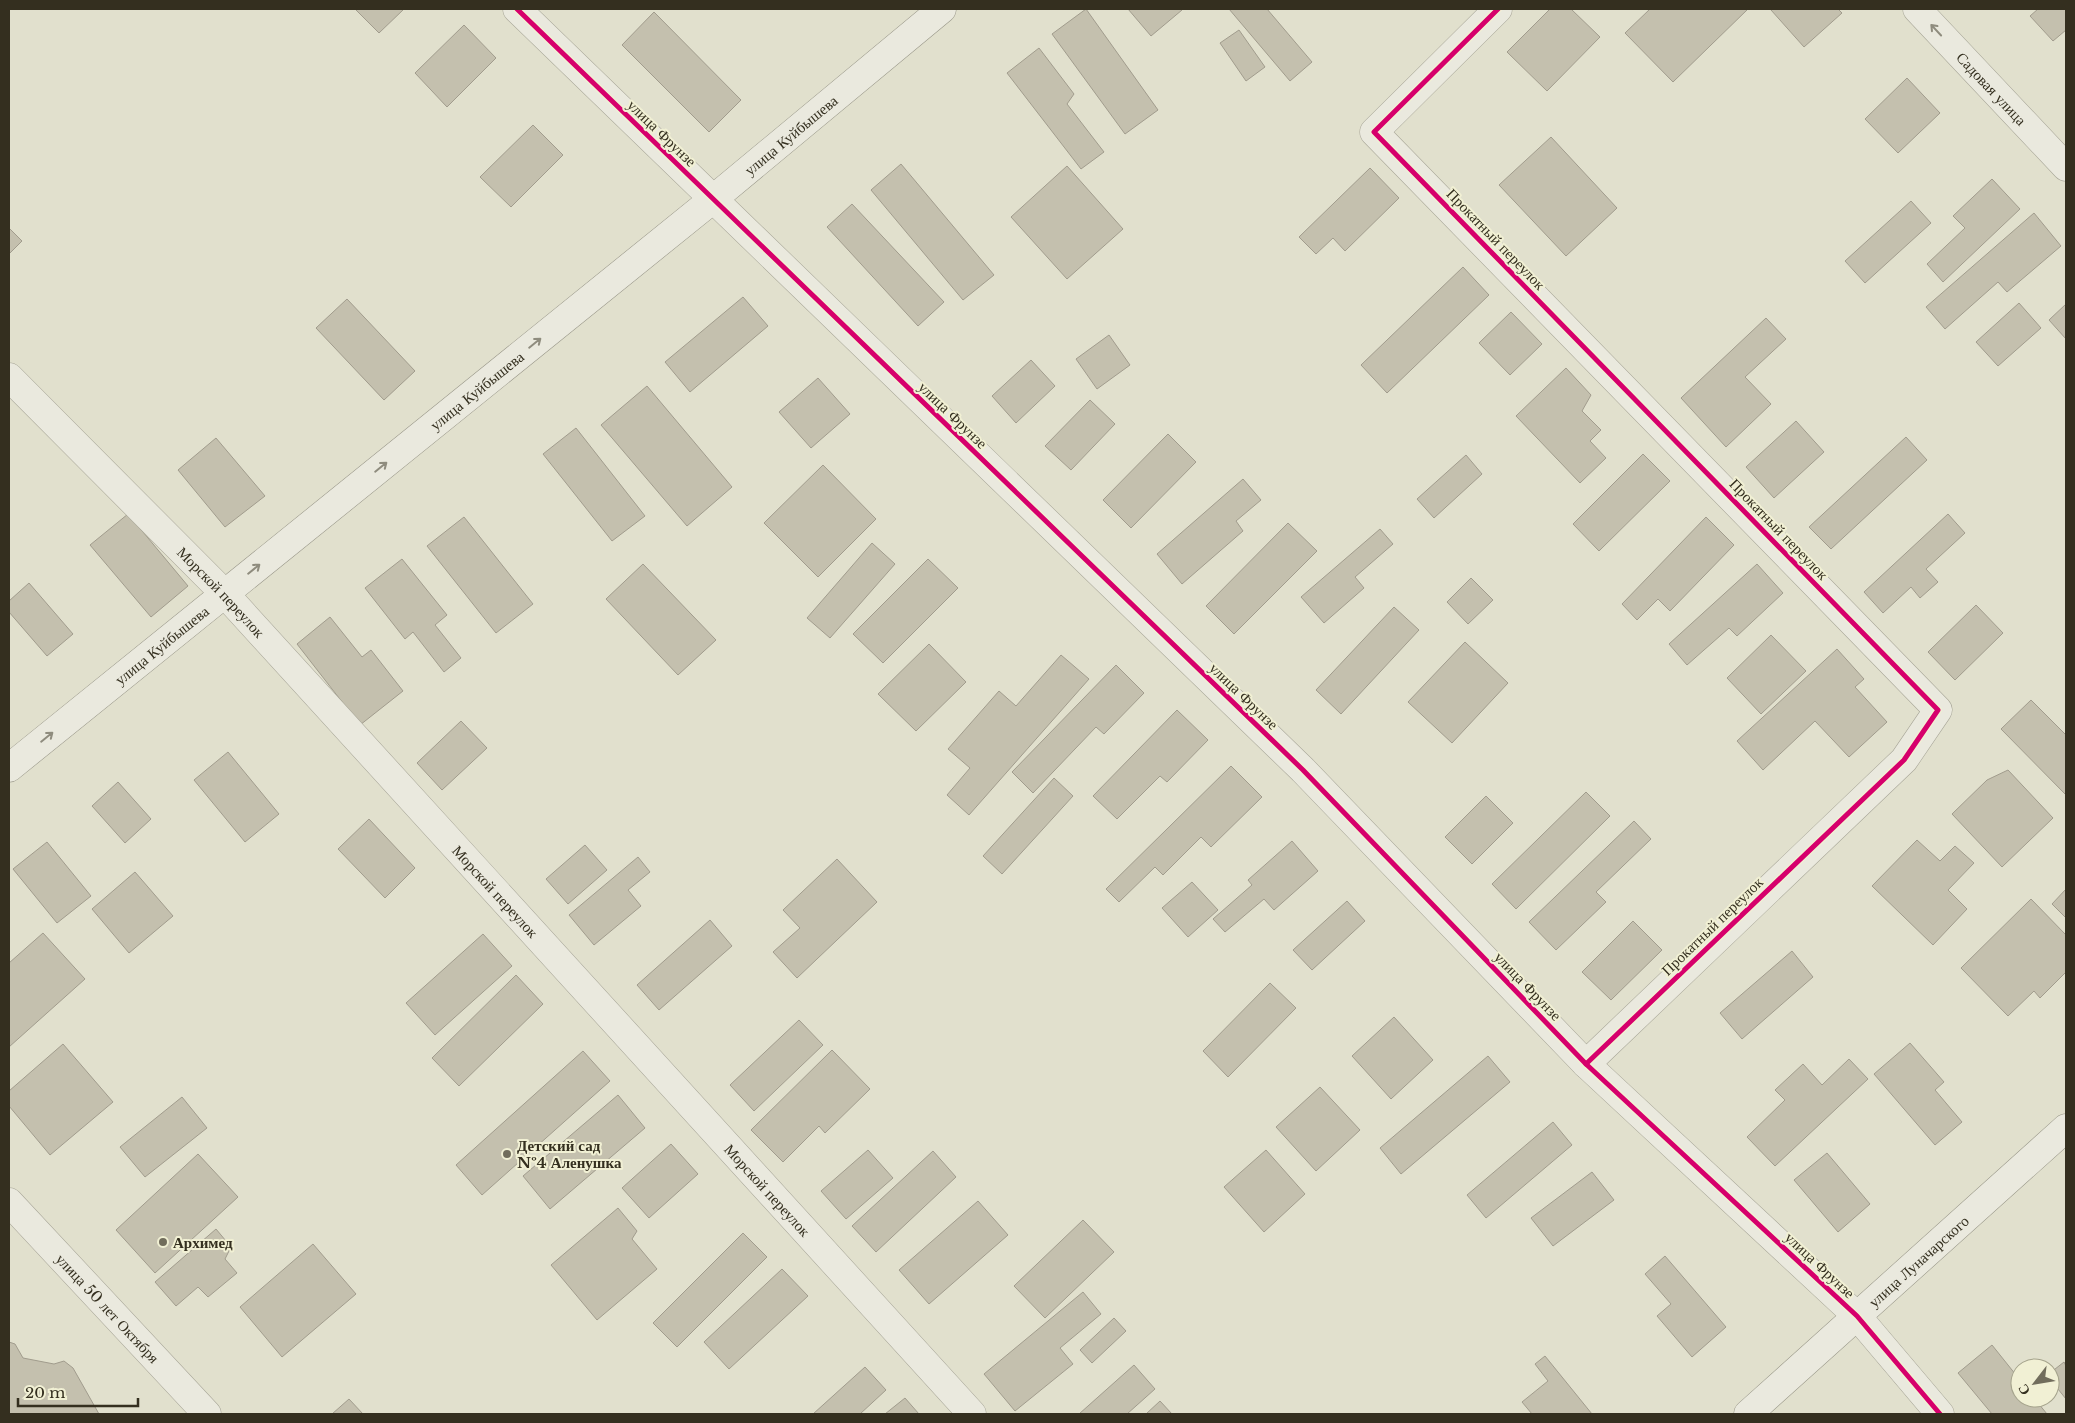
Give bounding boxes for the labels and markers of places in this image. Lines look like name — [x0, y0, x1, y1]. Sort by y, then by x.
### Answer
place label: Детский сад №4 Аленушка — [517, 1136, 622, 1172]
marker: Детский сад №4 Аленушка — [501, 1148, 513, 1160]
place label: Архимед — [173, 1233, 233, 1252]
marker: Архимед — [157, 1236, 169, 1248]

